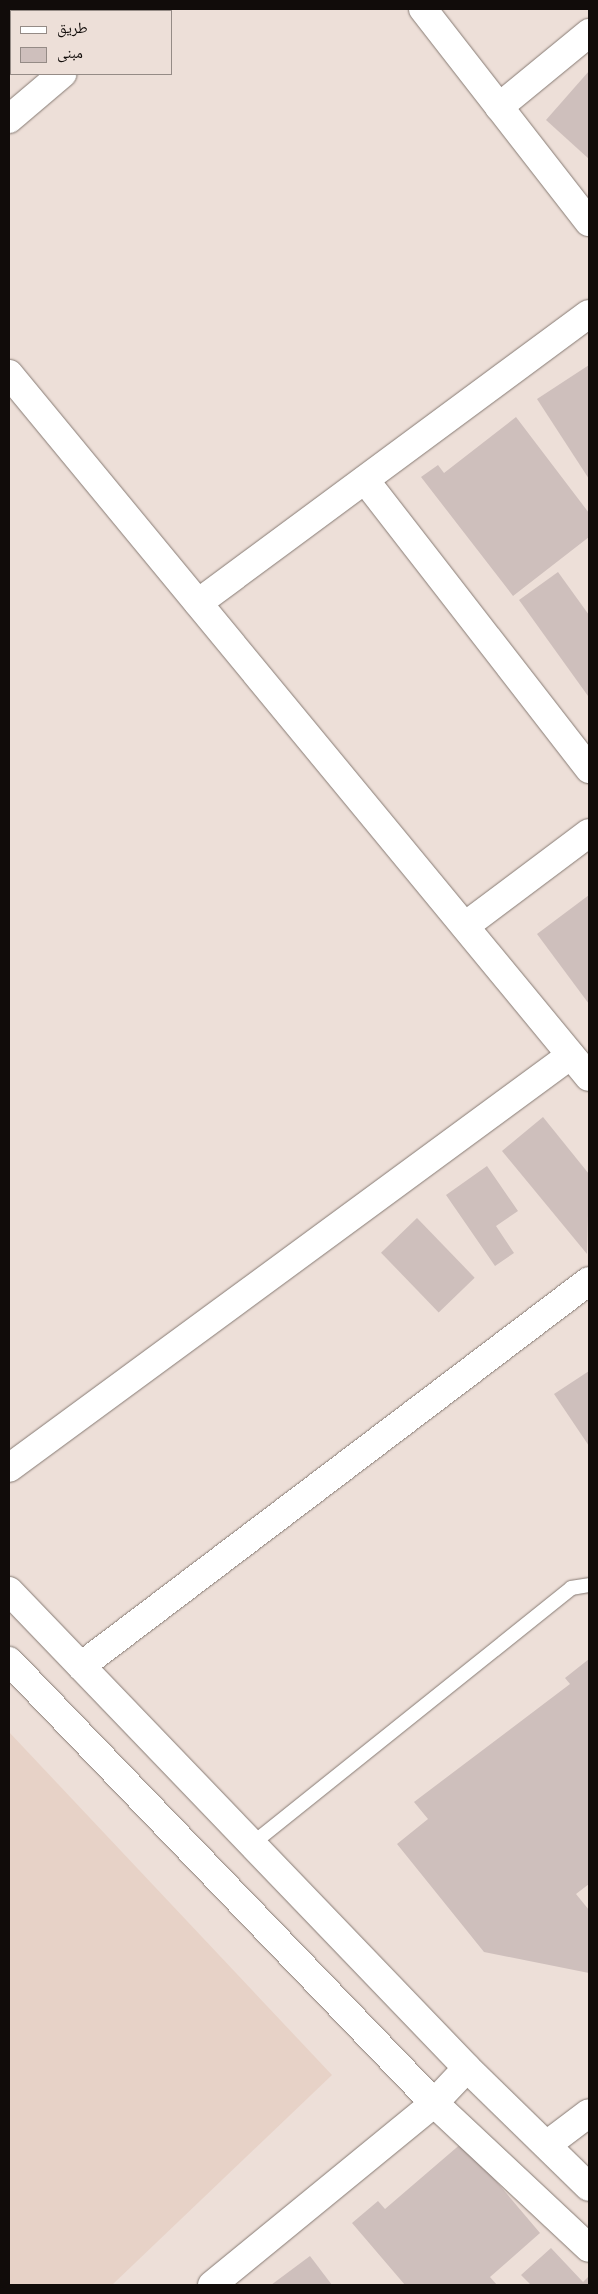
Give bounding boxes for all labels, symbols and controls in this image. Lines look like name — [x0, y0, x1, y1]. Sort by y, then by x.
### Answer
legend — [10, 10, 172, 75]
text: طريق — [57, 19, 88, 37]
text: مبنى — [57, 44, 83, 62]

